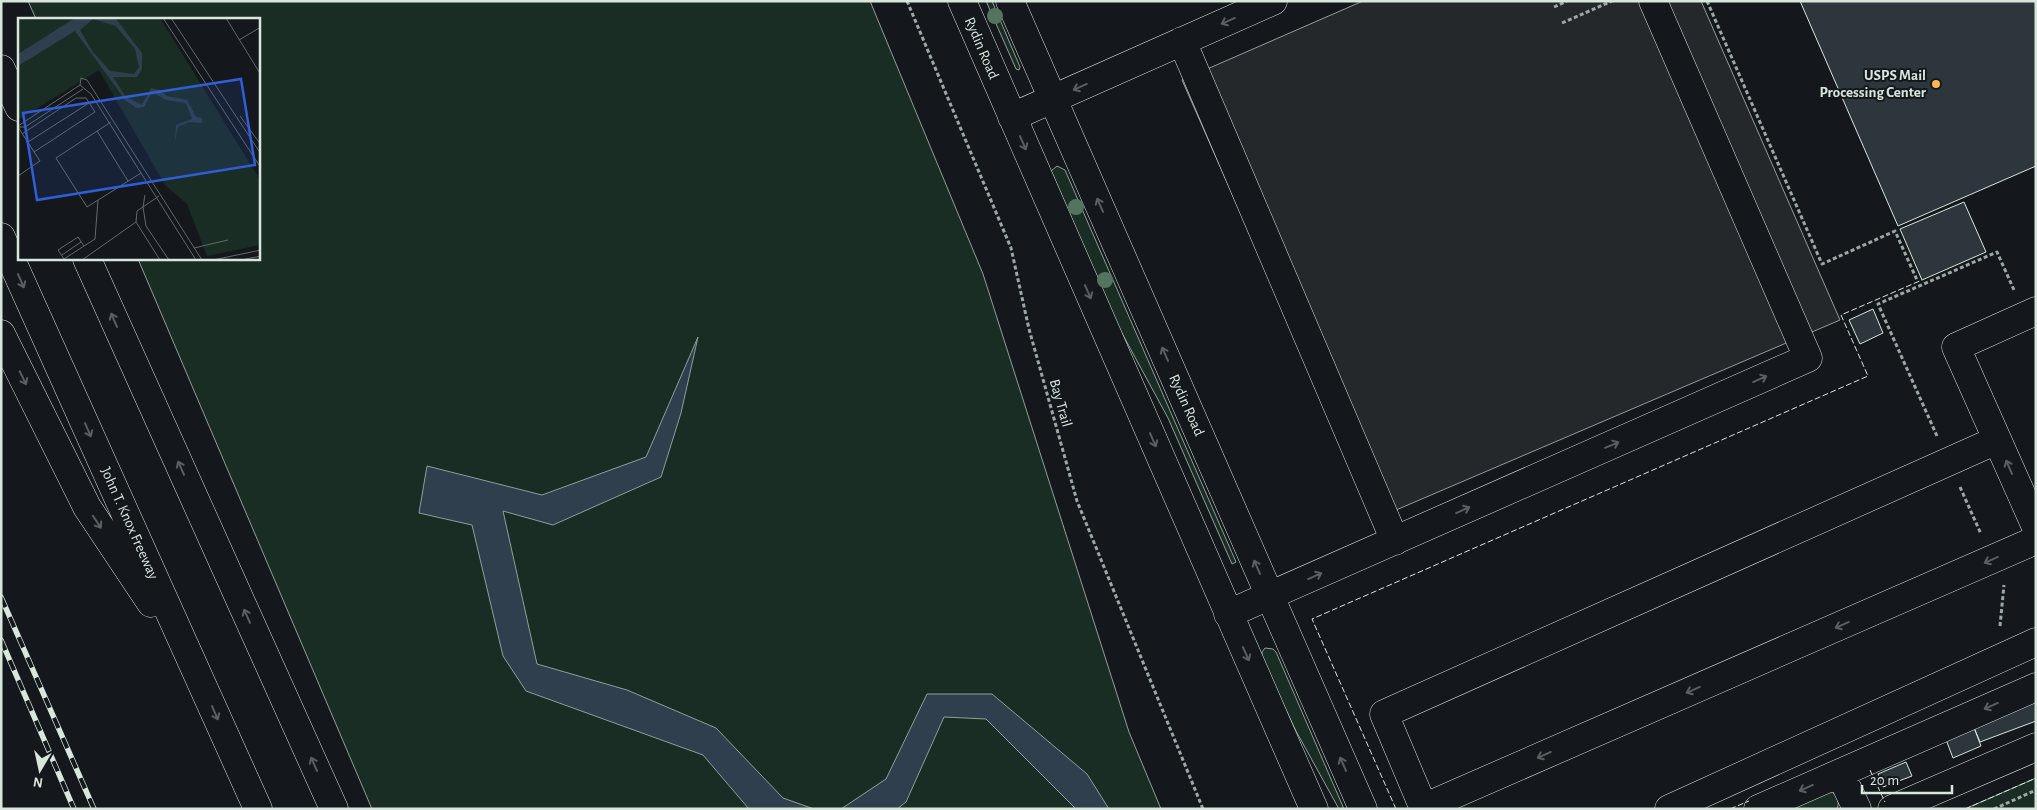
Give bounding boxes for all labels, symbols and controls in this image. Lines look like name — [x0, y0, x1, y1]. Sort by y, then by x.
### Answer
street label: Rydin Road — [962, 15, 1001, 82]
one-way arrow — [1221, 16, 1236, 26]
inset map — [18, 18, 260, 260]
place label: USPS Mail Processing Center — [1819, 68, 1927, 100]
marker: USPS Mail Processing Center — [1930, 78, 1942, 90]
one-way arrow — [1073, 82, 1088, 92]
one-way arrow — [1019, 135, 1029, 150]
one-way arrow — [1094, 198, 1104, 213]
one-way arrow — [17, 273, 27, 288]
one-way arrow — [1084, 284, 1093, 299]
one-way arrow — [109, 312, 119, 327]
one-way arrow — [1159, 347, 1169, 362]
one-way arrow — [19, 370, 28, 385]
street label: Rydin Road — [1166, 372, 1207, 438]
one-way arrow — [1752, 373, 1767, 383]
street label: Bay Trail — [1047, 378, 1074, 429]
one-way arrow — [83, 422, 93, 437]
one-way arrow — [1149, 433, 1158, 448]
one-way arrow — [1604, 439, 1619, 449]
one-way arrow — [2004, 460, 2014, 475]
one-way arrow — [175, 461, 185, 476]
street label: John T. Knox Freeway — [98, 465, 161, 582]
one-way arrow — [1455, 505, 1470, 515]
one-way arrow — [92, 515, 103, 529]
one-way arrow — [1984, 555, 1999, 565]
one-way arrow — [1252, 560, 1262, 575]
one-way arrow — [1307, 571, 1322, 581]
one-way arrow — [242, 609, 252, 624]
one-way arrow — [1835, 620, 1850, 630]
one-way arrow — [1241, 646, 1251, 661]
one-way arrow — [1686, 685, 1701, 695]
one-way arrow — [1984, 702, 1999, 712]
one-way arrow — [211, 705, 220, 720]
north arrow — [15, 745, 65, 795]
one-way arrow — [1537, 750, 1552, 760]
one-way arrow — [308, 757, 318, 772]
one-way arrow — [1338, 757, 1348, 772]
scale bar — [1862, 762, 1952, 794]
text: 20 m — [1870, 773, 1899, 788]
text: N — [32, 774, 44, 790]
one-way arrow — [1799, 783, 1814, 793]

